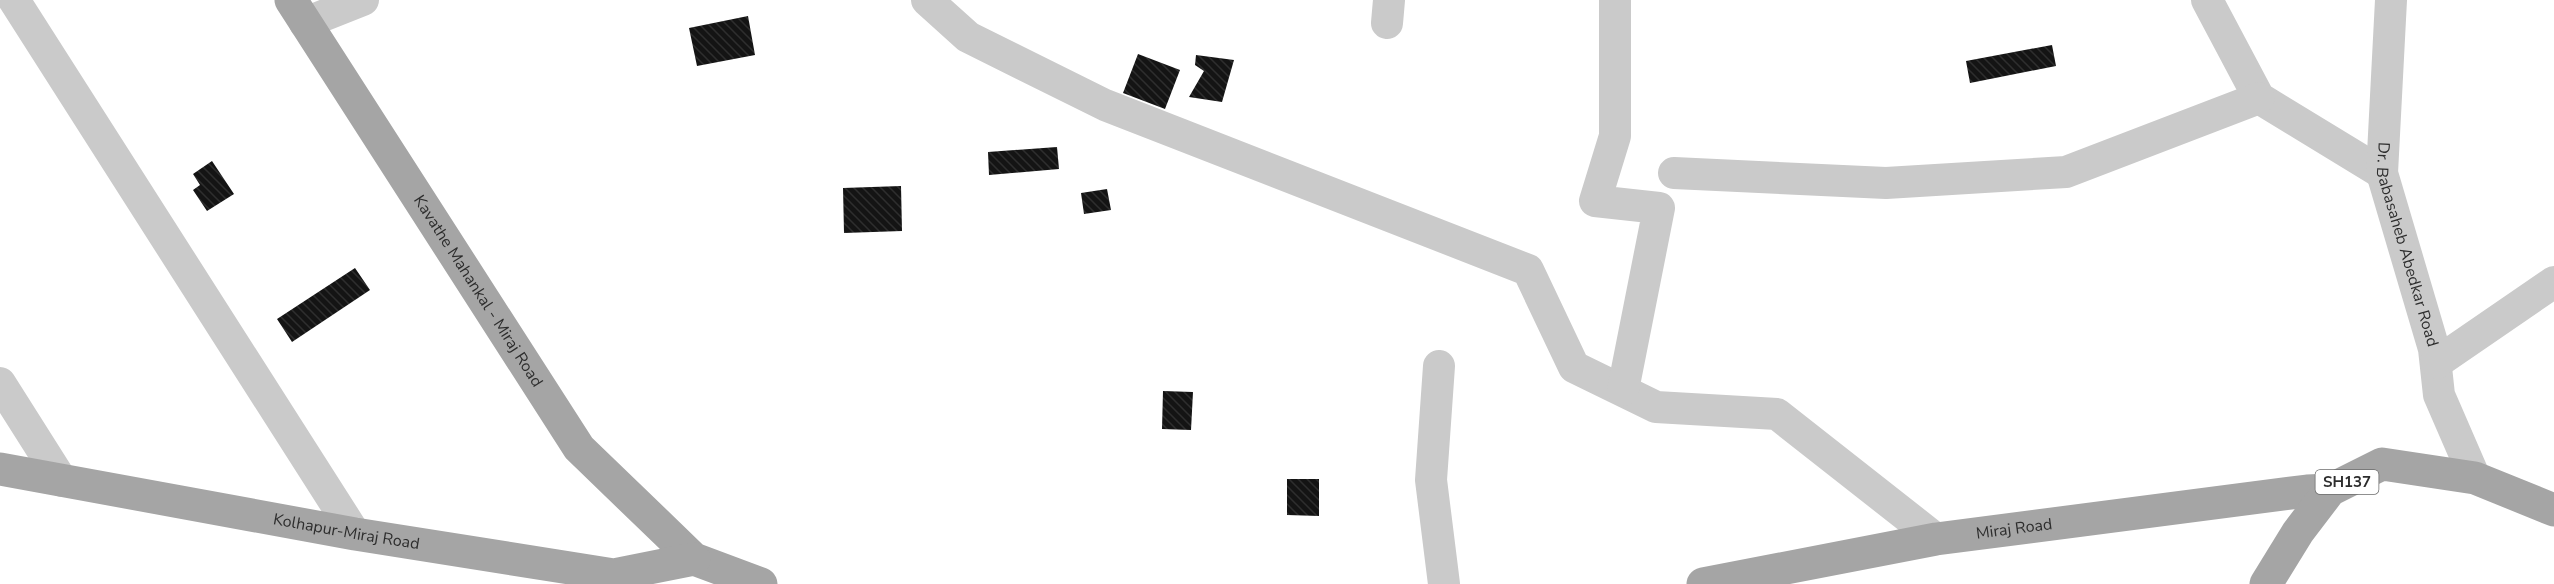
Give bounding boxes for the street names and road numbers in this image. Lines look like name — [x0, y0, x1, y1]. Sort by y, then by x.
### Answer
street label: Dr. Babasaheb Abedkar Road — [2371, 141, 2444, 349]
street label: Kavathe Mahankal - Miraj Road — [408, 191, 548, 391]
road number: SH137 — [2316, 470, 2378, 494]
street label: Kolhapur-Miraj Road — [271, 508, 421, 555]
street label: Miraj Road — [1975, 513, 2053, 545]

